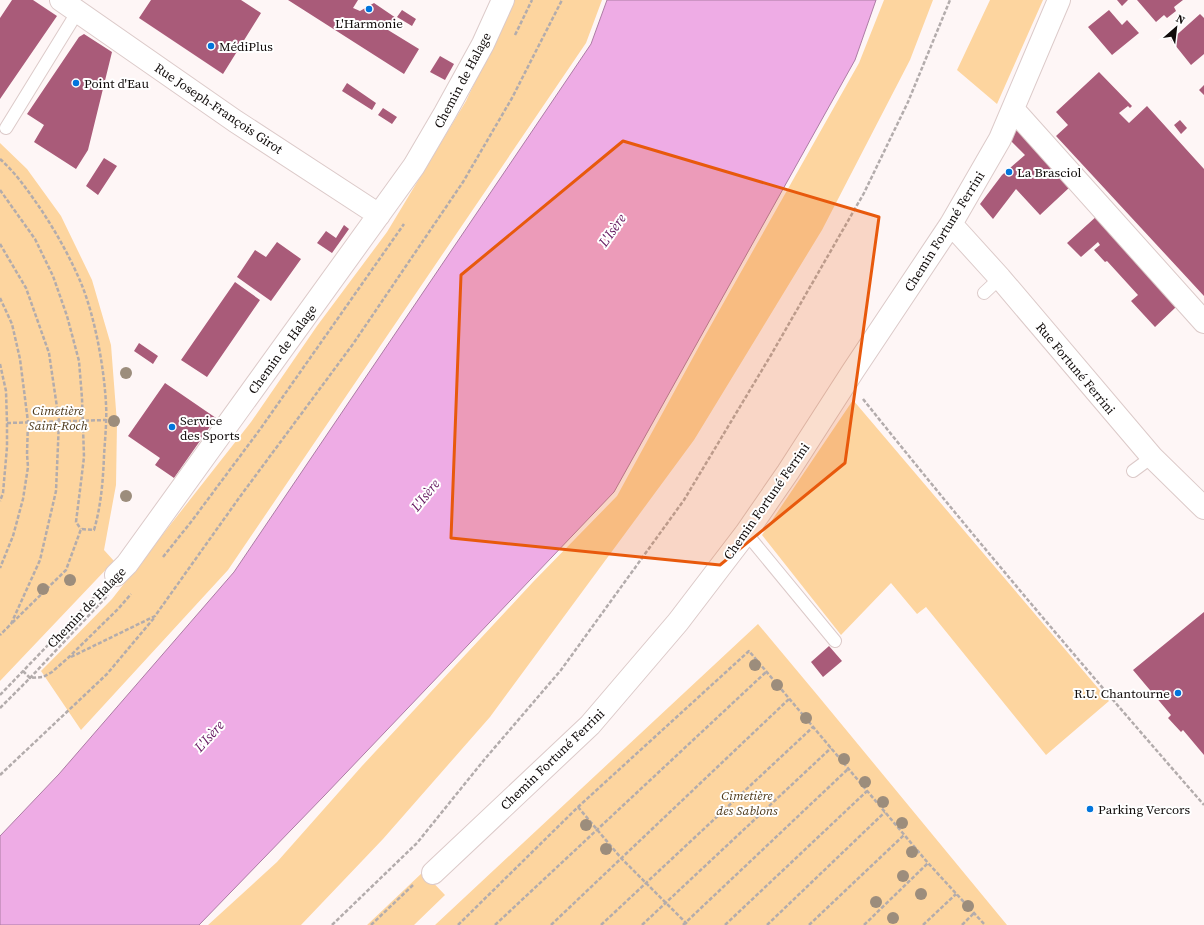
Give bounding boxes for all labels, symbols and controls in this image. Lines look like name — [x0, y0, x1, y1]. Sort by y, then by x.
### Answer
marker: L'Harmonie — [364, 4, 374, 14]
north arrow — [1156, 8, 1196, 48]
text: N — [1173, 11, 1188, 28]
place label: L'Harmonie — [335, 15, 403, 32]
street label: Chemin de Halage — [430, 29, 495, 131]
place label: MédiPlus — [219, 38, 273, 55]
marker: MédiPlus — [206, 41, 216, 51]
street label: Rue Joseph-François Girot — [151, 59, 287, 158]
place label: Point d'Eau — [84, 75, 149, 92]
marker: Point d'Eau — [71, 78, 81, 88]
place label: La Brasciol — [1017, 164, 1081, 181]
marker: La Brasciol — [1004, 167, 1014, 177]
street label: Chemin Fortuné Ferrini — [900, 168, 988, 295]
water label: L'Isère — [593, 209, 631, 251]
street label: Chemin de Halage — [244, 301, 321, 397]
street label: Rue Fortuné Ferrini — [1032, 319, 1119, 418]
park label: Cimetière Saint-Roch — [28, 402, 88, 434]
place label: Service des Sports — [180, 412, 240, 444]
marker: Service des Sports — [167, 422, 177, 432]
street label: Chemin Fortuné Ferrini — [720, 440, 813, 563]
water label: L'Isère — [405, 474, 444, 516]
street label: Chemin de Halage — [43, 563, 130, 651]
place label: R.U. Chantourne — [1074, 685, 1170, 702]
marker: R.U. Chantourne — [1173, 688, 1183, 698]
street label: Chemin Fortuné Ferrini — [497, 705, 608, 814]
water label: L'Isère — [189, 716, 229, 757]
park label: Cimetière des Sablons — [716, 787, 778, 819]
place label: Parking Vercors — [1098, 801, 1190, 818]
marker: Parking Vercors — [1085, 804, 1095, 814]

